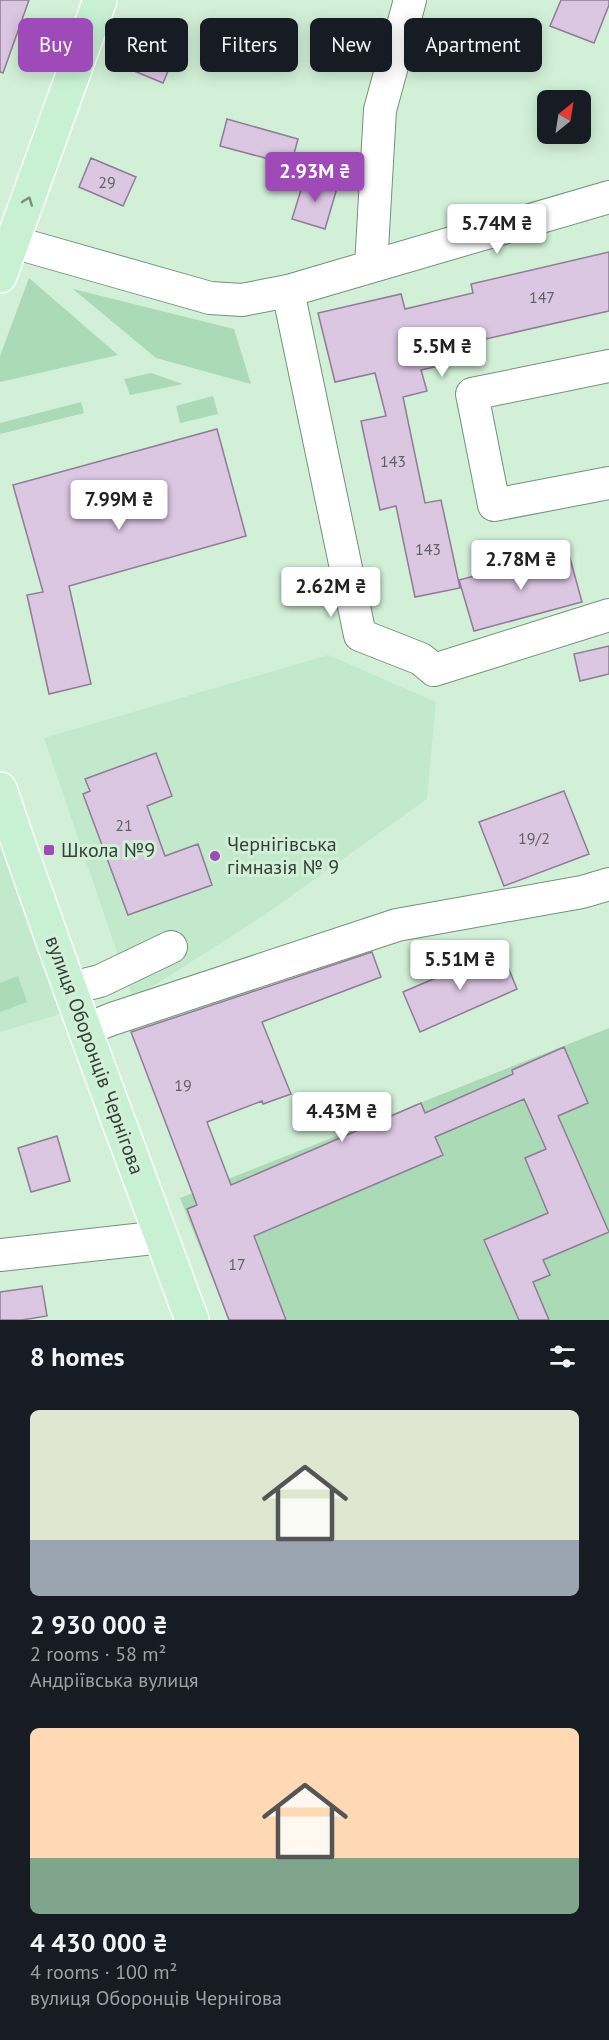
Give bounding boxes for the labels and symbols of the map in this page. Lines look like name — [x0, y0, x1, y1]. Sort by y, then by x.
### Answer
north arrow — [537, 90, 591, 144]
pin: 2.93M ₴ — [260, 152, 370, 203]
house number: 29 — [98, 172, 116, 192]
one-way arrow — [20, 197, 33, 207]
pin: 5.74M ₴ — [442, 204, 552, 255]
house number: 147 — [529, 287, 555, 307]
pin: 5.5M ₴ — [393, 327, 491, 378]
house number: 143 — [380, 451, 406, 471]
pin: 7.99M ₴ — [64, 480, 174, 531]
house number: 143 — [415, 539, 441, 559]
pin: 2.78M ₴ — [466, 540, 576, 591]
pin: 2.62M ₴ — [276, 567, 386, 618]
house number: 21 — [115, 815, 133, 835]
house number: 19/2 — [518, 828, 550, 848]
place label: Чернігівська гімназія № 9 — [227, 831, 339, 880]
place label: Школа №9 — [61, 837, 155, 863]
marker: Школа №9 — [42, 843, 56, 857]
marker: Чернігівська гімназія № 9 — [208, 849, 222, 863]
street label: вулиця Оборонців Чернігова — [40, 932, 150, 1178]
pin: 5.51M ₴ — [405, 940, 515, 991]
house number: 19 — [174, 1075, 192, 1095]
pin: 4.43M ₴ — [287, 1092, 397, 1143]
house number: 17 — [228, 1254, 246, 1274]

